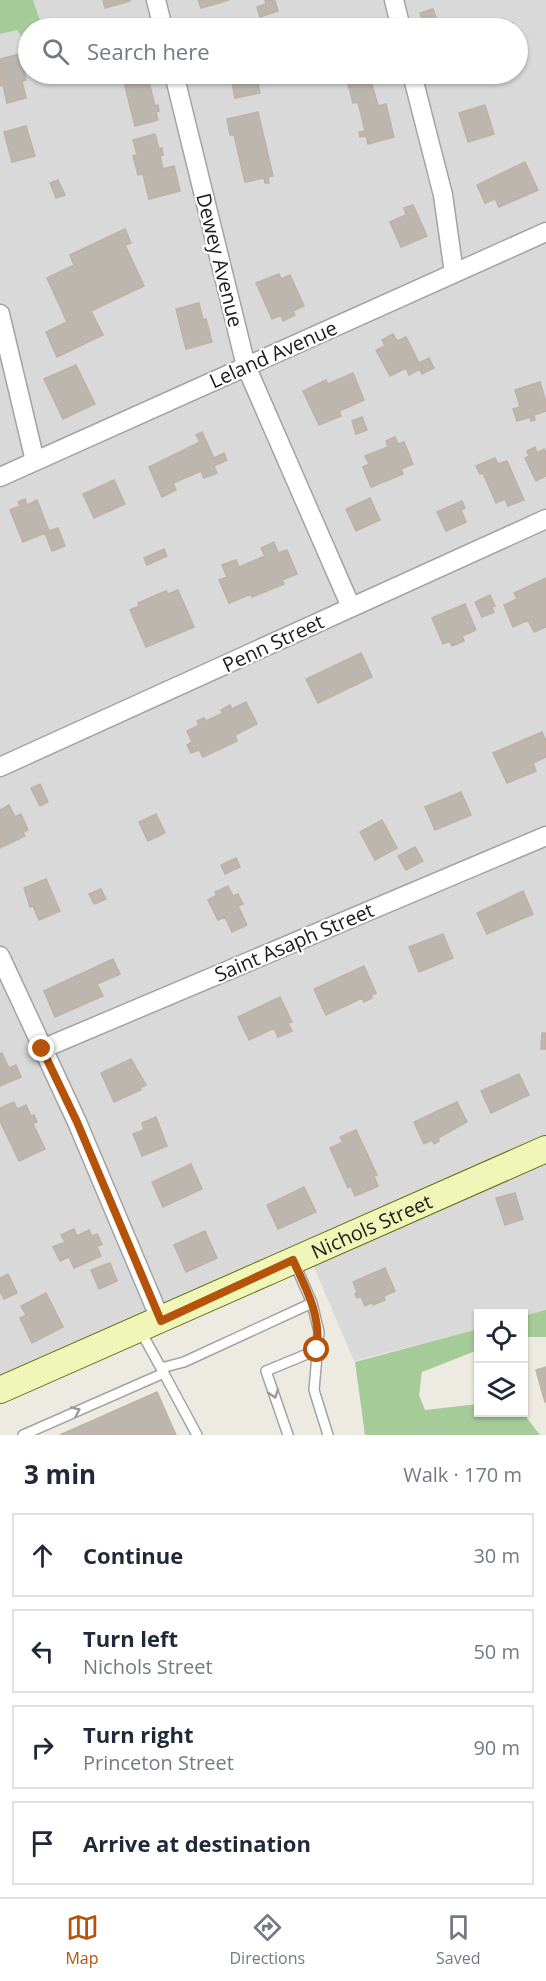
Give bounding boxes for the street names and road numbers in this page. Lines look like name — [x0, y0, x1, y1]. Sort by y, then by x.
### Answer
street label: Dewey Avenue — [190, 190, 250, 330]
street label: Leland Avenue — [205, 314, 341, 394]
street label: Penn Street — [218, 608, 328, 678]
street label: Saint Asaph Street — [210, 896, 378, 988]
street label: Nichols Street — [307, 1187, 436, 1264]

